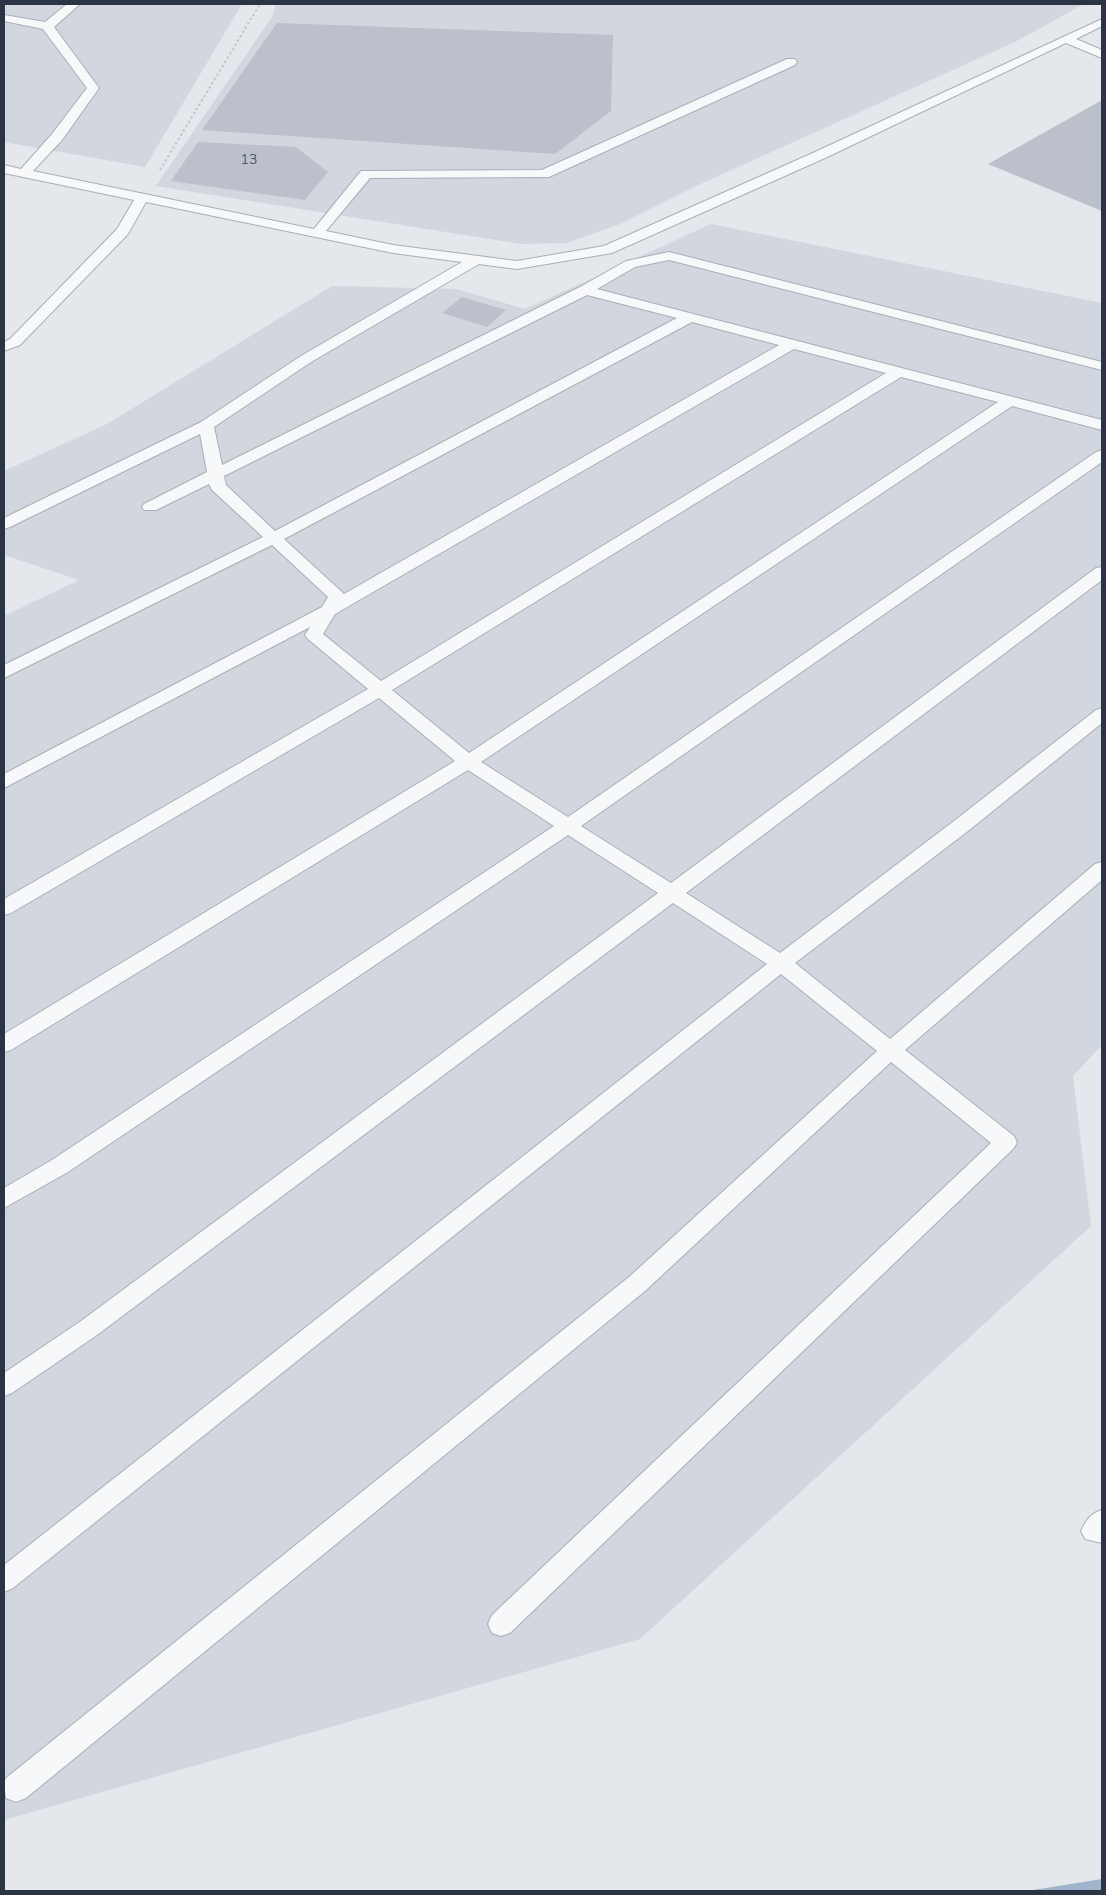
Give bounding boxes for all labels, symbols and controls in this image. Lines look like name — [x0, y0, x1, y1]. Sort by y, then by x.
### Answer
house number: 13 — [241, 152, 257, 168]

